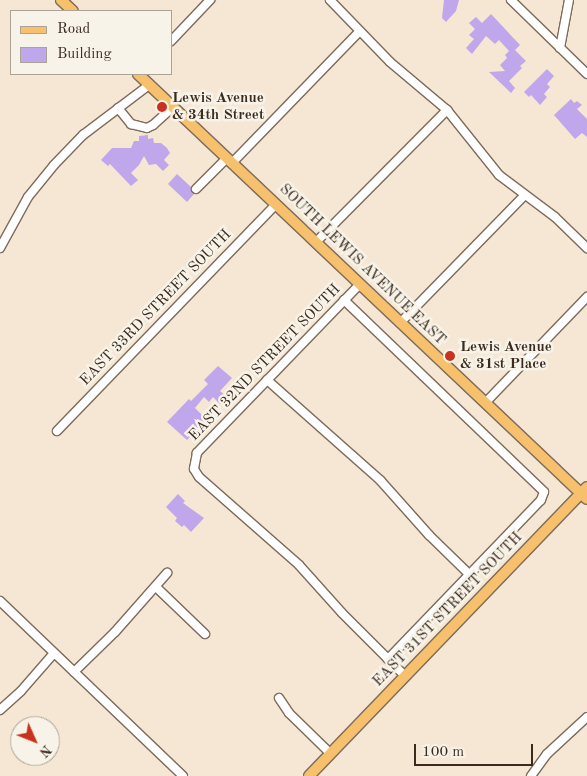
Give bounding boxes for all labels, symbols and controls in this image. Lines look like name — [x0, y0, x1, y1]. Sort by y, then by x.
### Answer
legend — [10, 10, 172, 75]
text: Road — [57, 22, 90, 37]
text: Building — [57, 47, 112, 62]
place label: Lewis Avenue & 34th Street — [172, 89, 264, 124]
marker: Lewis Avenue & 34th Street — [156, 101, 168, 113]
street label: SOUTH LEWIS AVENUE EAST — [275, 181, 449, 349]
street label: EAST 33RD STREET SOUTH — [77, 226, 235, 390]
street label: EAST 32ND STREET SOUTH — [185, 281, 345, 445]
place label: Lewis Avenue & 31st Place — [460, 338, 552, 373]
marker: Lewis Avenue & 31st Place — [444, 350, 456, 362]
street label: EAST 31ST STREET SOUTH — [369, 529, 527, 691]
north arrow — [10, 716, 60, 766]
scale bar — [417, 734, 536, 766]
text: N — [36, 742, 54, 759]
text: 100 m — [422, 745, 464, 760]

